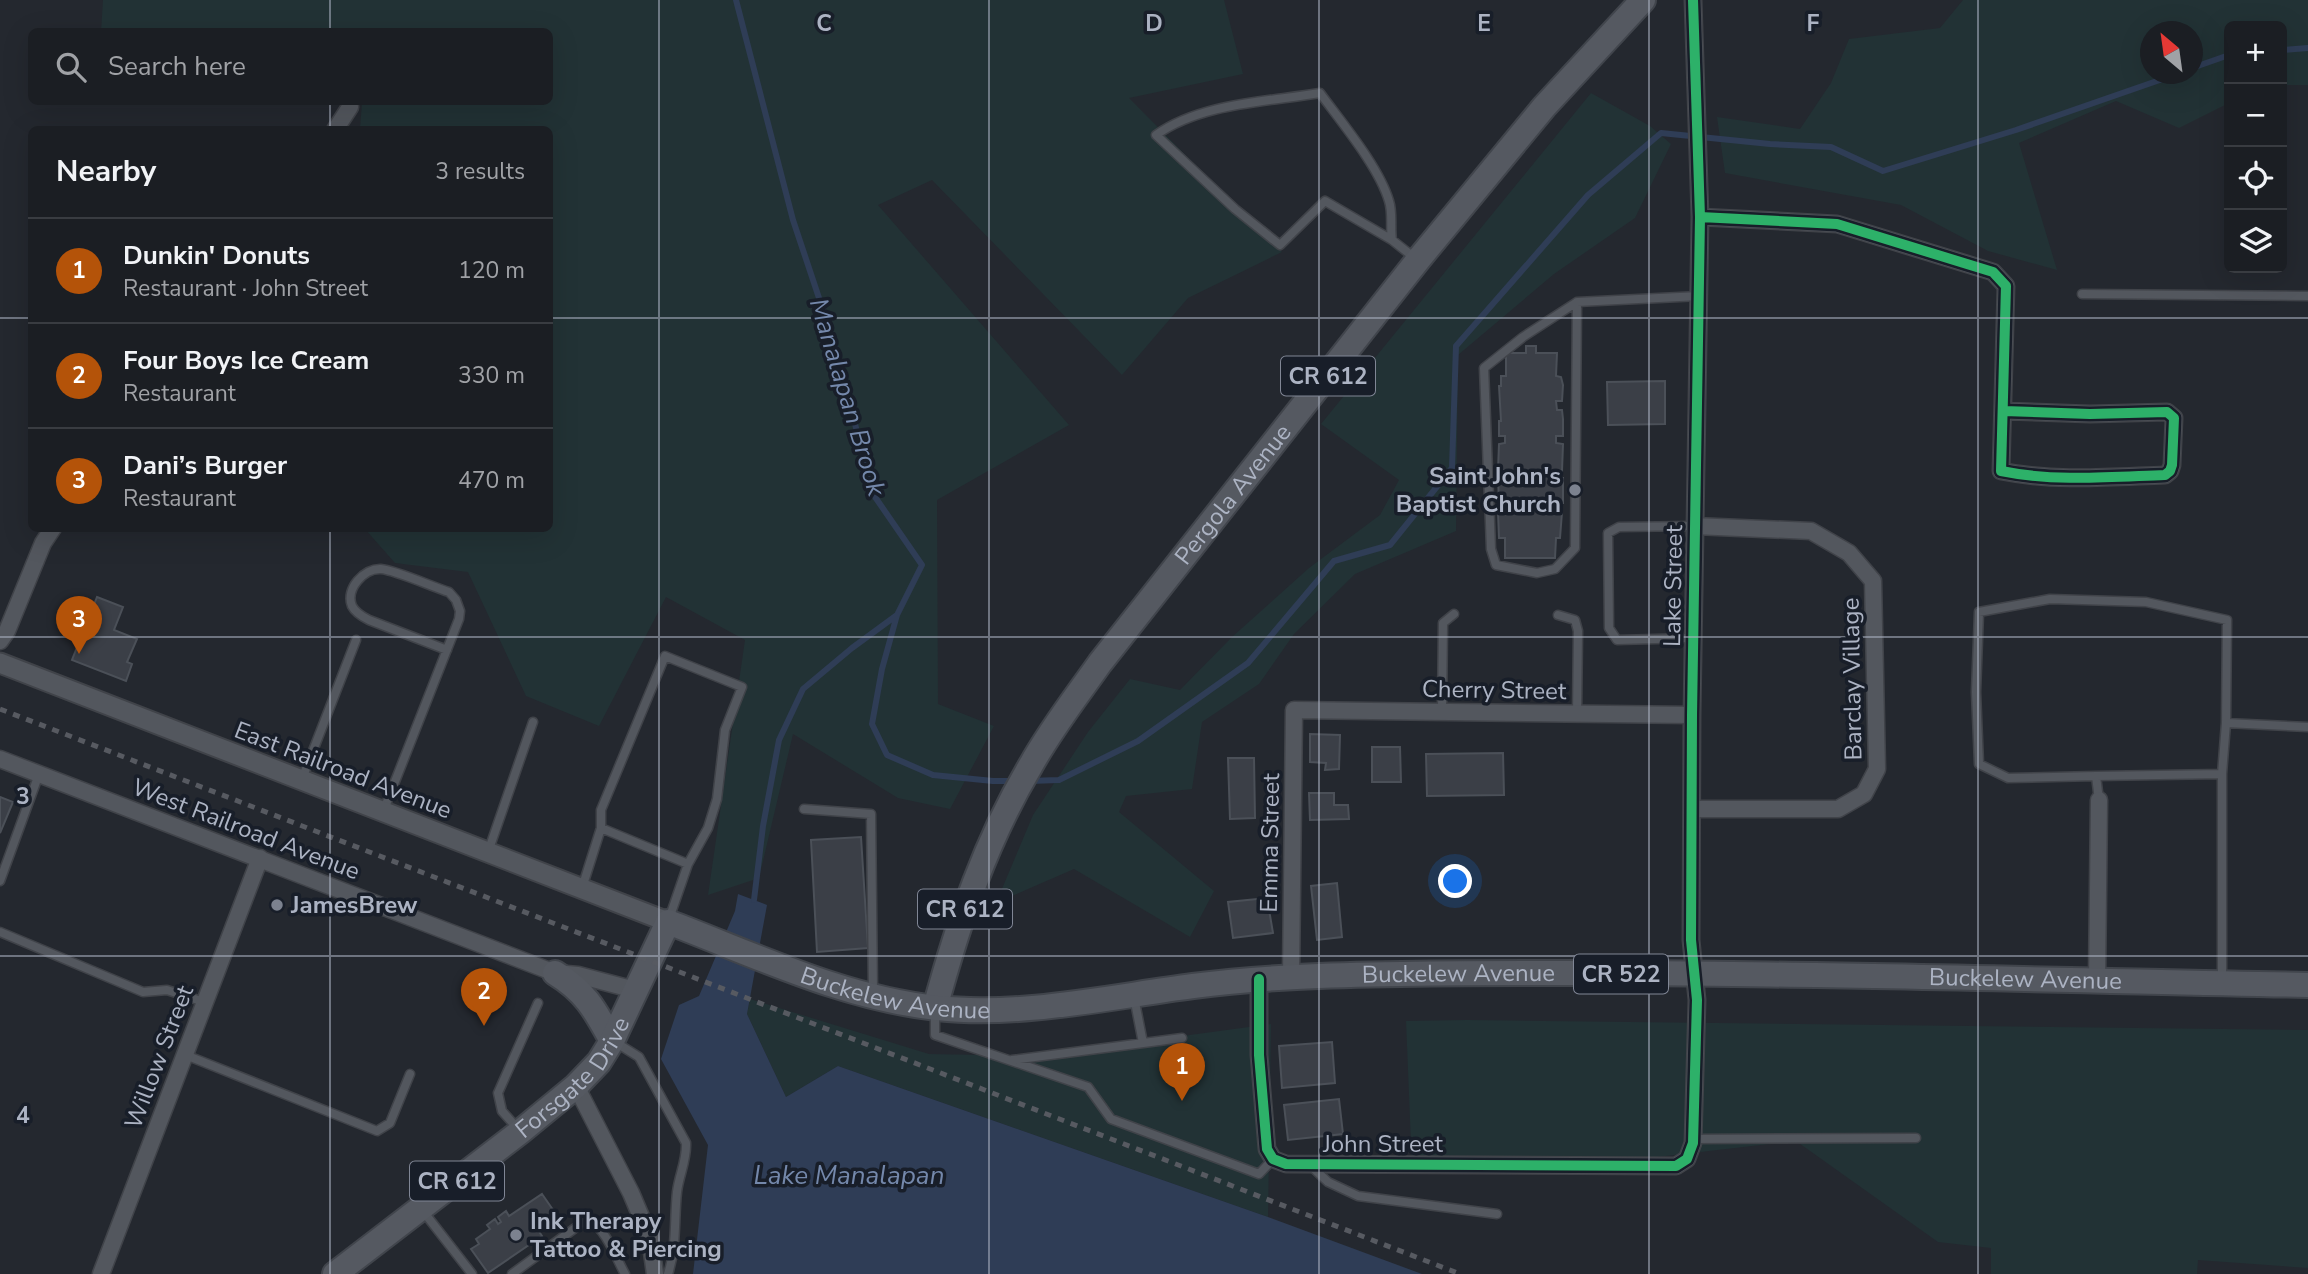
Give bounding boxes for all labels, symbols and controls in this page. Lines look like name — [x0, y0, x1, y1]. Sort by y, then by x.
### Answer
text: C — [816, 8, 832, 39]
text: D — [1145, 8, 1163, 39]
text: E — [1477, 8, 1491, 39]
text: F — [1807, 8, 1820, 39]
north arrow — [2140, 21, 2203, 84]
map controls — [2224, 21, 2287, 273]
button: + — [2224, 21, 2287, 84]
search box — [28, 28, 553, 105]
icon: search — [52, 48, 90, 86]
text: Search here — [108, 49, 246, 84]
button: − — [2224, 84, 2287, 147]
button: locate — [2224, 147, 2287, 210]
text: Nearby — [56, 151, 156, 192]
text: 3 results — [435, 156, 525, 187]
button: layers — [2224, 210, 2287, 273]
text: Dunkin' Donuts — [123, 238, 310, 273]
text: 1 — [72, 255, 86, 286]
text: 120 m — [458, 255, 525, 286]
text: Restaurant · John Street — [123, 273, 368, 304]
water label: Manalapan Brook — [801, 294, 895, 501]
text: Four Boys Ice Cream — [123, 343, 369, 378]
road number: CR 612 — [1281, 356, 1375, 396]
text: 2 — [72, 360, 86, 391]
text: 330 m — [458, 360, 525, 391]
text: Restaurant — [123, 378, 236, 409]
street label: Pergola Avenue — [1167, 417, 1299, 572]
text: Dani’s Burger — [123, 448, 287, 483]
place label: Saint John's Baptist Church — [1396, 460, 1561, 520]
text: 3 — [72, 465, 86, 496]
text: 470 m — [458, 465, 525, 496]
marker: Saint John's Baptist Church — [1567, 482, 1583, 498]
text: Restaurant — [123, 483, 236, 514]
street label: Lake Street — [1656, 524, 1690, 647]
pin: 3 — [56, 596, 102, 654]
street label: Barclay Village — [1835, 597, 1869, 761]
street label: Cherry Street — [1422, 673, 1567, 707]
street label: East Railroad Avenue — [230, 714, 456, 826]
street label: West Railroad Avenue — [128, 771, 364, 887]
street label: Emma Street — [1253, 772, 1287, 913]
text: 3 — [16, 781, 30, 812]
your location — [1438, 864, 1472, 898]
place label: JamesBrew — [290, 889, 418, 921]
road number: CR 612 — [918, 890, 1012, 928]
marker: JamesBrew — [269, 897, 285, 913]
road number: CR 522 — [1574, 954, 1668, 993]
street label: Buckelew Avenue — [1362, 957, 1555, 991]
street label: Buckelew Avenue — [796, 959, 990, 1026]
street label: Buckelew Avenue — [1929, 961, 2122, 997]
pin: 2 — [461, 968, 507, 1026]
street label: Willow Street — [117, 980, 201, 1133]
street label: Forsgate Drive — [508, 1012, 637, 1145]
pin: 1 — [1159, 1043, 1205, 1101]
text: 4 — [16, 1100, 30, 1131]
street label: John Street — [1322, 1128, 1444, 1160]
water label: Lake Manalapan — [754, 1158, 944, 1193]
road number: CR 612 — [410, 1162, 504, 1200]
place label: Ink Therapy Tattoo & Piercing — [530, 1205, 722, 1265]
marker: Ink Therapy Tattoo & Piercing — [508, 1227, 524, 1243]

